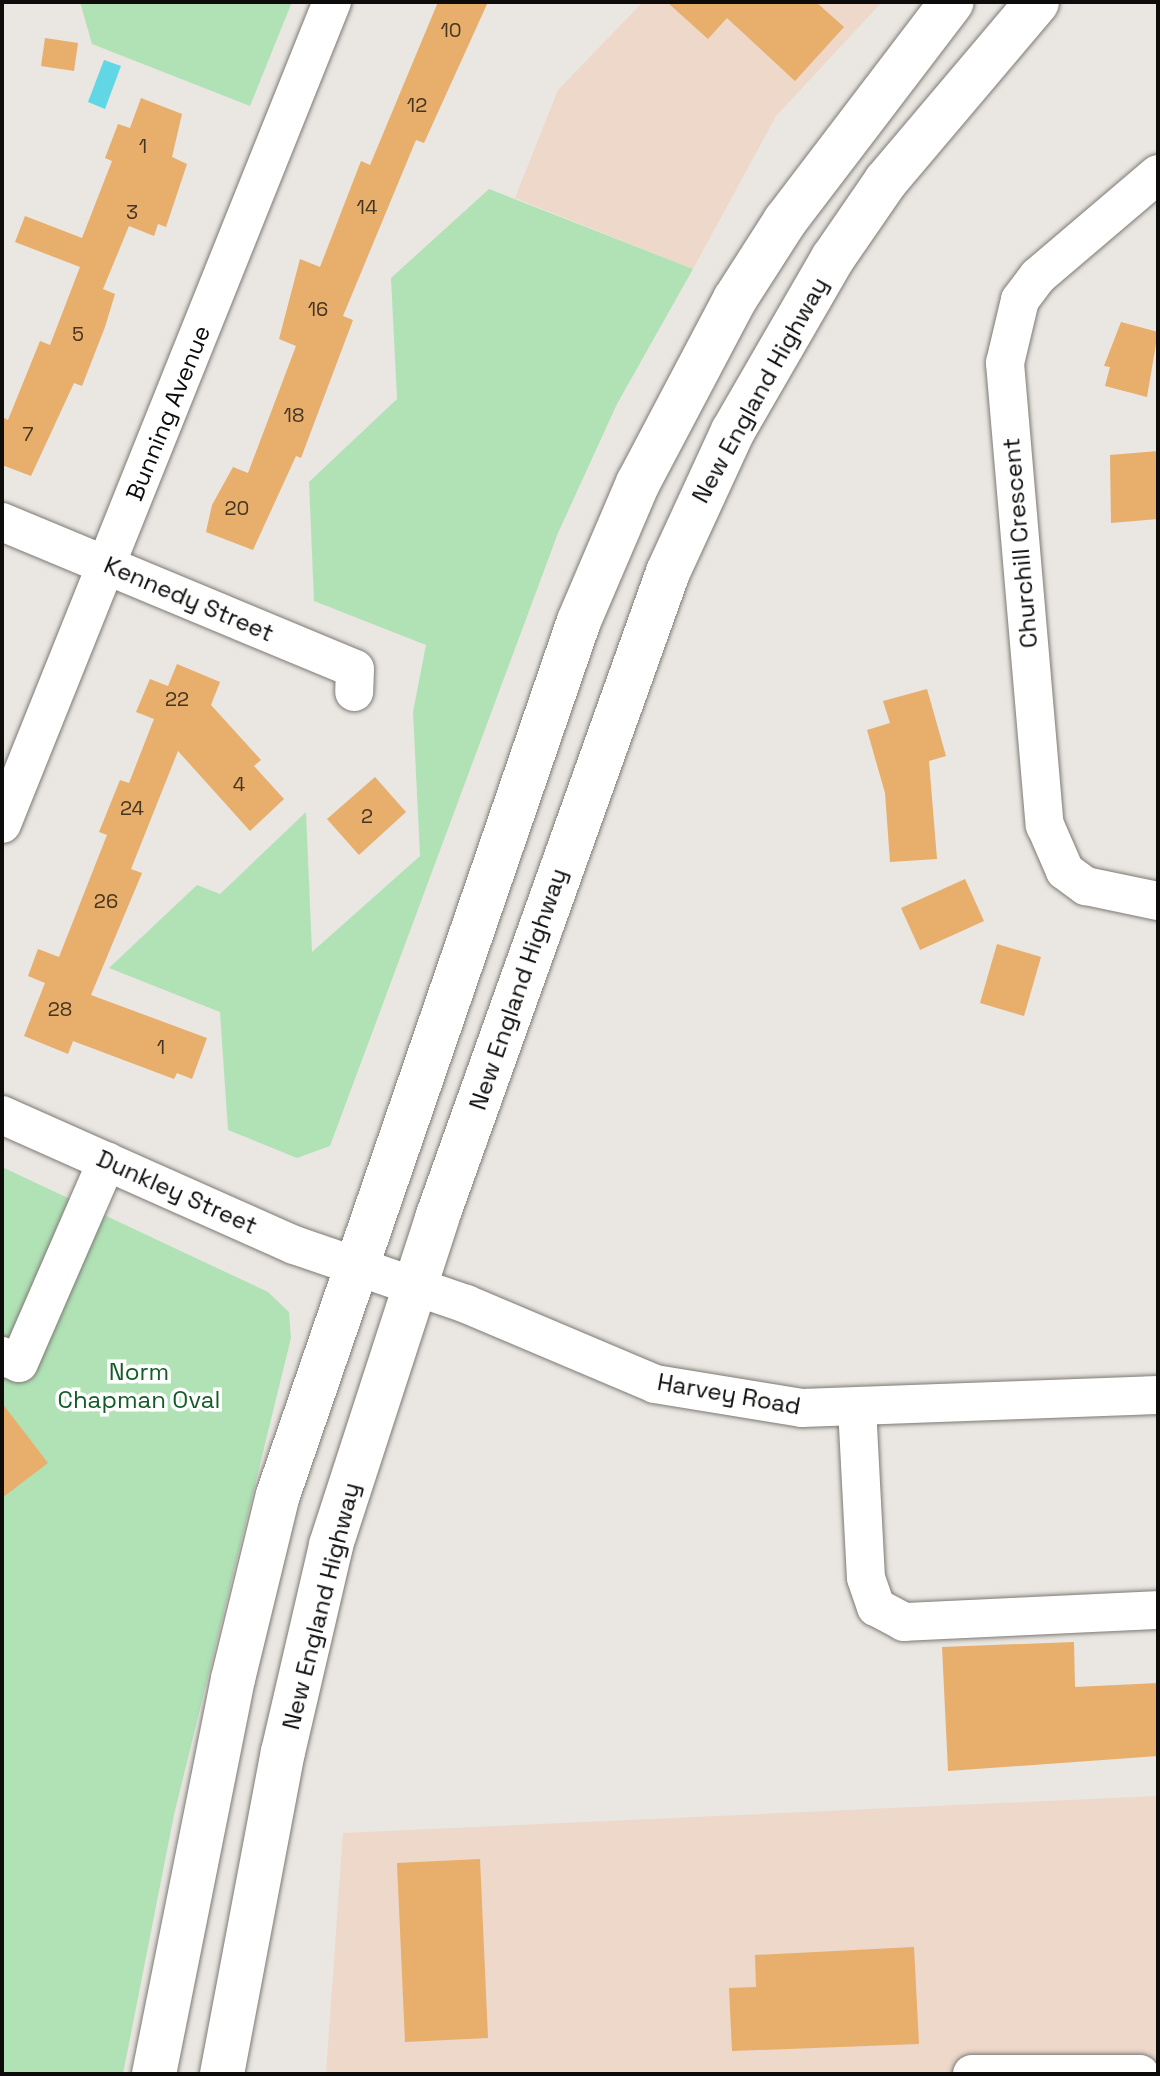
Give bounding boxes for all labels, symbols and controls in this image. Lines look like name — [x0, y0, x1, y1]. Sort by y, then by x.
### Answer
house number: 10 — [440, 18, 462, 42]
house number: 12 — [407, 93, 427, 117]
house number: 1 — [139, 134, 147, 158]
house number: 14 — [357, 195, 377, 219]
house number: 3 — [126, 200, 138, 224]
street label: New England Highway — [686, 272, 834, 508]
house number: 16 — [308, 297, 328, 321]
street label: Bunning Avenue — [120, 321, 216, 505]
house number: 5 — [72, 322, 84, 346]
house number: 18 — [284, 403, 304, 427]
house number: 7 — [22, 422, 34, 446]
street label: Churchill Crescent — [996, 437, 1044, 649]
house number: 20 — [225, 496, 249, 520]
street label: Kennedy Street — [100, 550, 278, 648]
house number: 22 — [165, 687, 189, 711]
house number: 4 — [233, 772, 245, 796]
house number: 24 — [120, 796, 144, 820]
house number: 2 — [361, 804, 373, 828]
street label: New England Highway — [463, 864, 573, 1114]
house number: 26 — [94, 889, 118, 913]
house number: 28 — [48, 997, 72, 1021]
house number: 1 — [157, 1035, 165, 1059]
street label: Dunkley Street — [92, 1144, 262, 1240]
park label: Norm Chapman Oval — [58, 1358, 220, 1414]
street label: Harvey Road — [655, 1367, 803, 1421]
street label: New England Highway — [276, 1479, 366, 1733]

